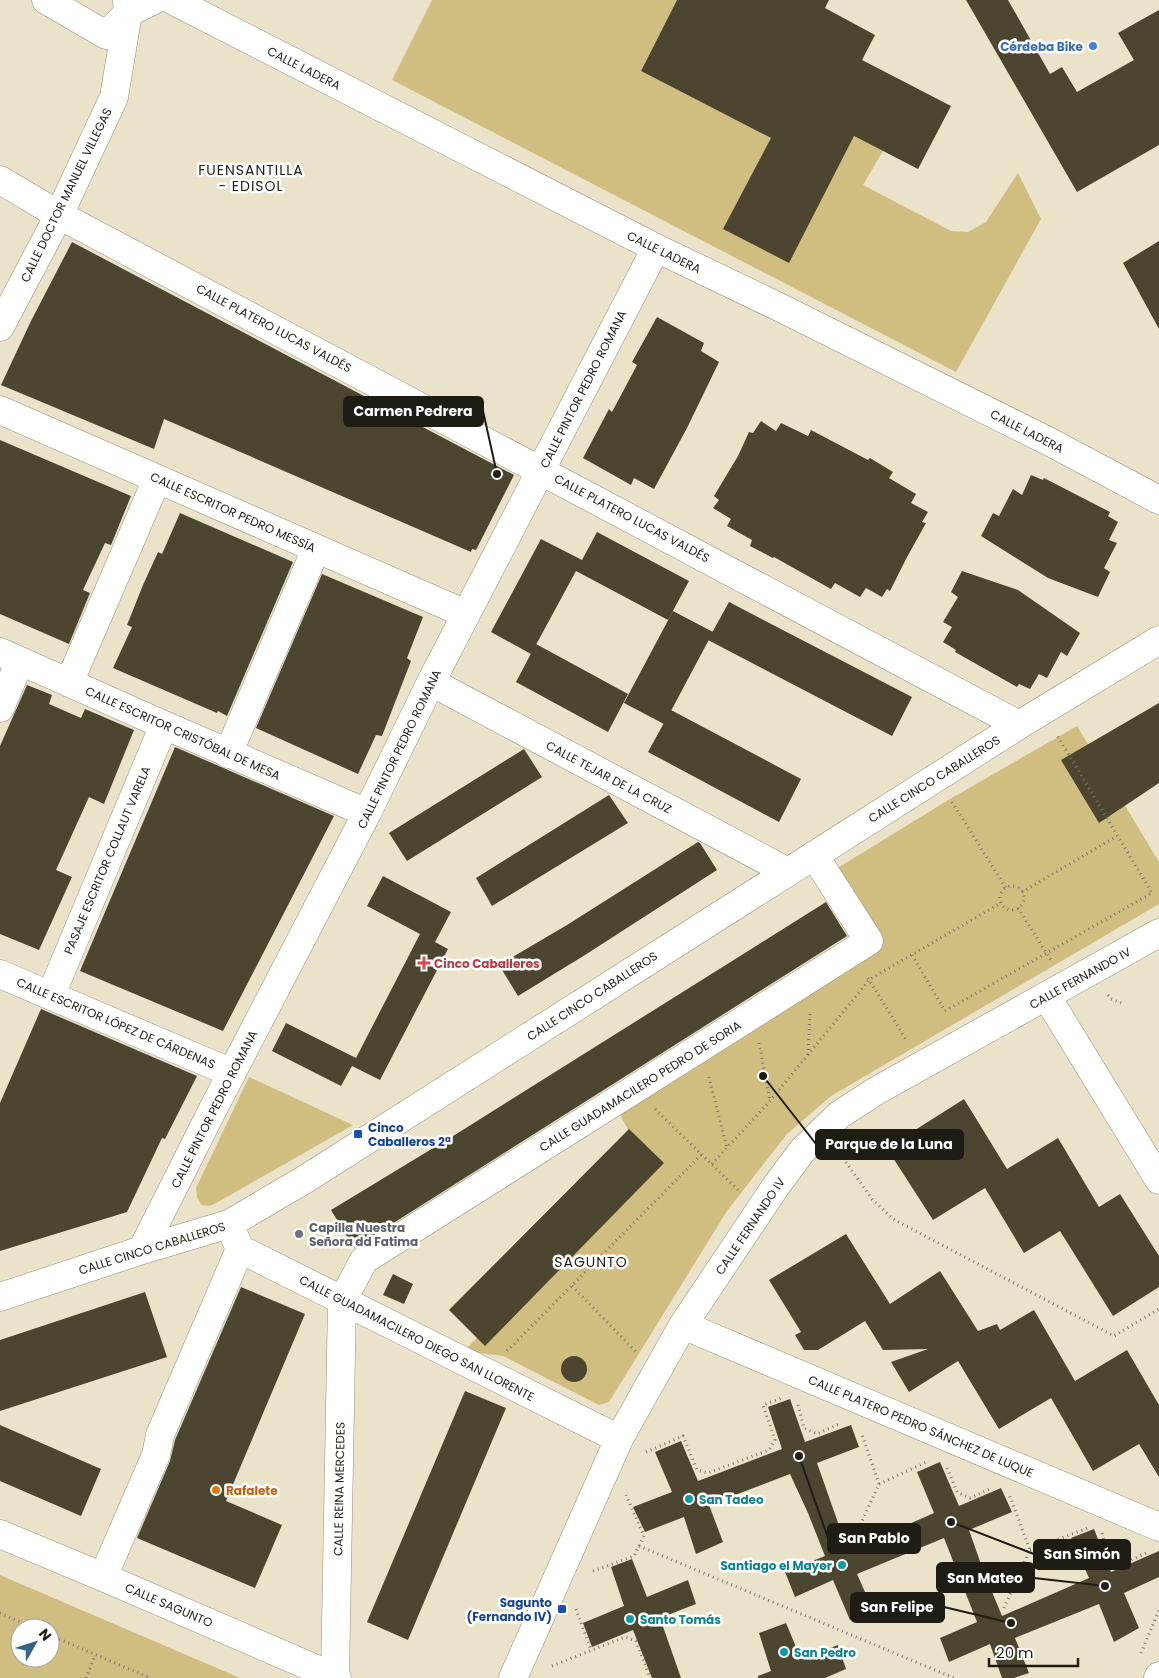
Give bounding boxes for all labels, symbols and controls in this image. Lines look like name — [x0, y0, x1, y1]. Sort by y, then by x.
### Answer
place label: Córdoba Bike — [1000, 38, 1084, 55]
marker: Córdoba Bike — [1087, 40, 1099, 52]
street label: CALLE LADERA — [264, 42, 344, 94]
street label: CALLE DOCTOR MANUEL VILLEGAS — [16, 105, 116, 285]
district label: FUENSANTILLA - EDISOL — [198, 160, 304, 196]
street label: CALLE LADERA — [624, 227, 704, 277]
street label: CALLE PLATERO LUCAS VALDÉS — [193, 280, 355, 376]
street label: CALLE PINTOR PEDRO ROMANA — [536, 307, 630, 471]
callout: Carmen Pedrera — [344, 397, 483, 426]
text: Carmen Pedrera — [354, 401, 473, 421]
street label: CALLE LADERA — [987, 405, 1067, 457]
street label: CALLE ESCRITOR PEDRO MESSÍA — [148, 468, 318, 556]
street label: CALLE PLATERO LUCAS VALDÉS — [551, 470, 713, 566]
street label: CALLE PINTOR PEDRO ROMANA — [353, 667, 445, 831]
street label: CALLE ESCRITOR CRISTÓBAL DE MESA — [83, 682, 283, 784]
street label: CALLE CINCO CABALLEROS — [865, 731, 1003, 827]
street label: CALLE TEJAR DE LA CRUZ — [543, 737, 675, 817]
street label: PASAJE ESCRITOR COLLAUT VARELA — [60, 763, 154, 957]
street label: CALLE FERNANDO IV — [1026, 943, 1134, 1013]
street label: CALLE CINCO CABALLEROS — [523, 947, 661, 1045]
place label: Cinco Caballeros — [434, 955, 540, 972]
marker: Cinco Caballeros — [418, 957, 430, 969]
street label: CALLE ESCRITOR LÓPEZ DE CÁRDENAS — [14, 973, 218, 1073]
street label: CALLE GUADAMACILERO PEDRO DE SORIA — [536, 1016, 744, 1156]
street label: CALLE PINTOR PEDRO ROMANA — [167, 1027, 261, 1191]
place label: Cinco Caballeros 2ª — [368, 1119, 451, 1150]
marker: Cinco Caballeros 2ª — [352, 1128, 364, 1140]
callout: Parque de la Luna — [816, 1130, 963, 1159]
text: Parque de la Luna — [825, 1134, 953, 1154]
street label: CALLE FERNANDO IV — [711, 1174, 789, 1278]
street label: CALLE CINCO CABALLEROS — [76, 1218, 228, 1278]
place label: Capilla Nuestra Señora dd Fatima — [309, 1219, 418, 1250]
marker: Capilla Nuestra Señora dd Fatima — [293, 1228, 305, 1240]
district label: SAGUNTO — [554, 1252, 628, 1272]
street label: CALLE GUADAMACILERO DIEGO SAN LLORENTE — [297, 1271, 537, 1405]
street label: CALLE PLATERO PEDRO SÁNCHEZ DE LUQUE — [806, 1371, 1036, 1481]
street label: CALLE REINA MERCEDES — [329, 1422, 349, 1556]
place label: Rafalete — [226, 1482, 278, 1499]
marker: Rafalete — [210, 1484, 222, 1496]
place label: San Tadeo — [699, 1491, 764, 1508]
marker: San Tadeo — [683, 1493, 695, 1505]
callout: San Pablo — [828, 1524, 920, 1553]
text: San Pablo — [838, 1528, 910, 1548]
callout: San Simón — [1034, 1540, 1130, 1569]
text: San Simón — [1044, 1544, 1120, 1564]
place label: Santiago el Mayor — [720, 1557, 832, 1574]
marker: Santiago el Mayor — [836, 1559, 848, 1571]
callout: San Mateo — [937, 1563, 1034, 1592]
text: San Mateo — [947, 1568, 1023, 1588]
street label: CALLE SAGUNTO — [122, 1579, 216, 1631]
callout: San Felipe — [851, 1593, 944, 1622]
place label: Sagunto (Fernando IV) — [466, 1594, 552, 1625]
text: San Felipe — [860, 1597, 934, 1617]
marker: Sagunto (Fernando IV) — [556, 1603, 568, 1615]
place label: Santo Tomás — [640, 1611, 721, 1628]
marker: Santo Tomás — [624, 1613, 636, 1625]
north arrow — [10, 1618, 60, 1668]
text: N — [34, 1624, 56, 1645]
scale bar — [989, 1636, 1078, 1668]
text: 20 m — [996, 1642, 1034, 1663]
place label: San Pedro — [794, 1644, 856, 1661]
marker: San Pedro — [778, 1646, 790, 1658]

